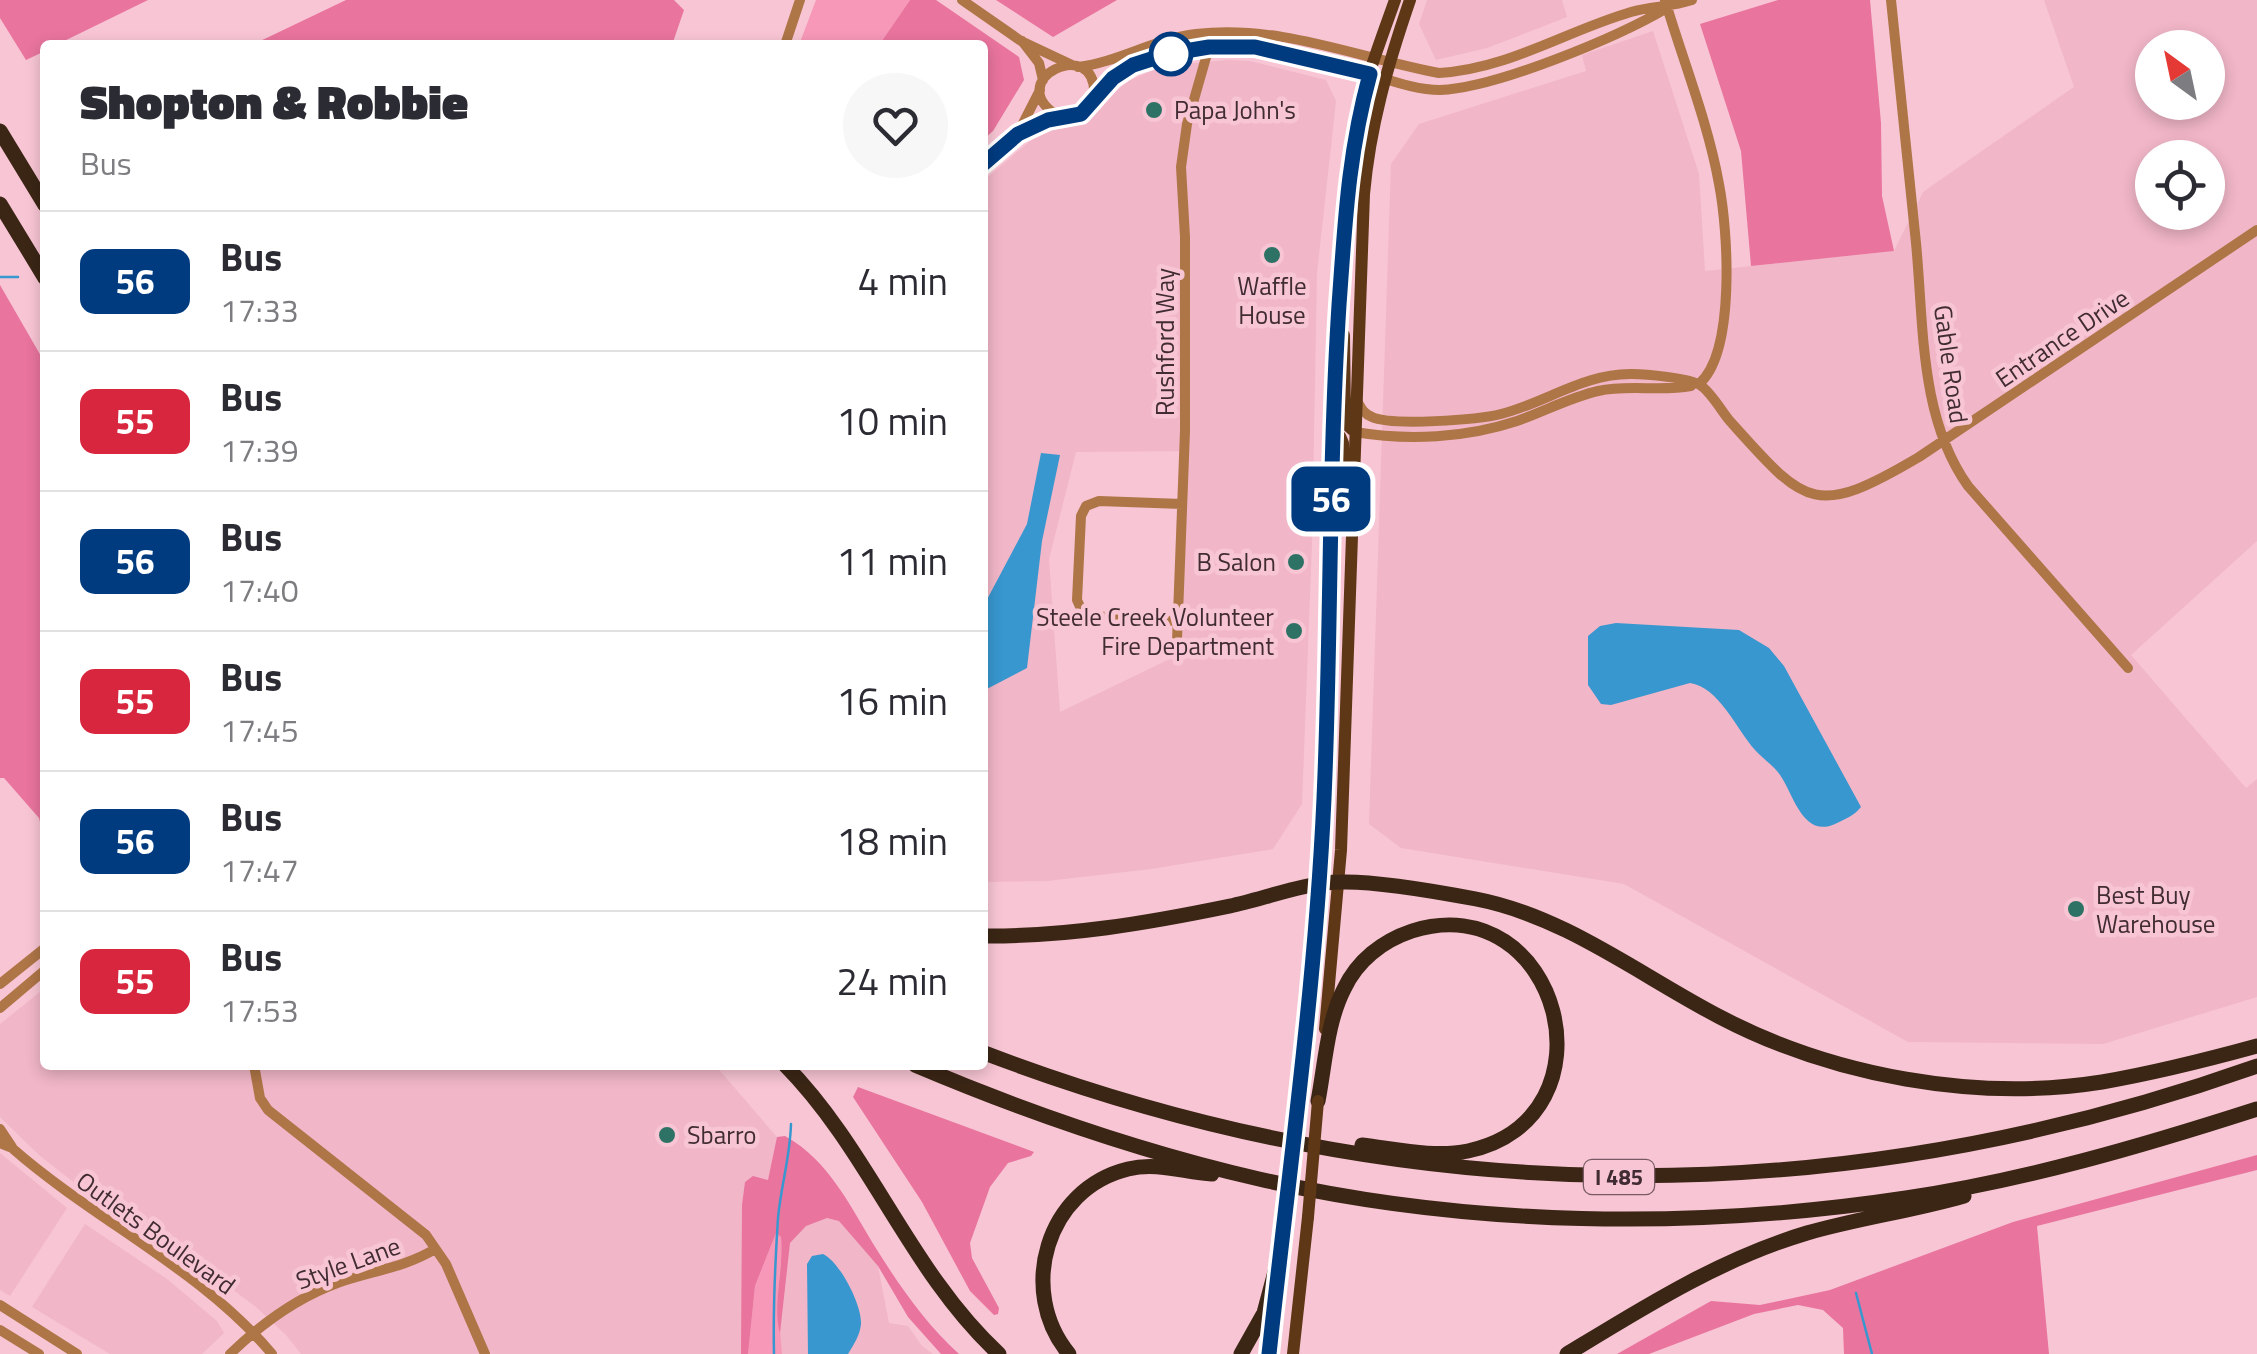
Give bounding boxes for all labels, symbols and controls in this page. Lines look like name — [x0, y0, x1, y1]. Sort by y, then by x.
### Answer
north arrow — [2135, 30, 2225, 120]
map controls — [2135, 30, 2225, 230]
unlabelled marker — [1150, 33, 1192, 75]
text: Shopton & Robbie — [80, 65, 468, 138]
button: heart — [843, 73, 948, 178]
place label: Papa John's — [1174, 91, 1296, 129]
marker: Papa John's — [1143, 99, 1165, 121]
text: Bus — [80, 139, 132, 187]
button: locate — [2135, 140, 2225, 230]
text: Bus — [220, 228, 282, 286]
marker: Waffle House — [1261, 244, 1283, 266]
text: 4 min — [858, 252, 948, 310]
text: 56 — [115, 254, 155, 308]
place label: Waffle House — [1237, 267, 1307, 334]
street label: Rushford Way — [1146, 268, 1184, 416]
street label: Entrance Drive — [1987, 279, 2137, 397]
text: 17:33 — [220, 286, 299, 334]
street label: Gable Road — [1924, 302, 1978, 426]
text: Bus — [220, 368, 282, 426]
text: 10 min — [837, 392, 948, 450]
text: 55 — [115, 394, 155, 448]
text: 17:39 — [220, 426, 299, 474]
line badge: 56 — [1286, 466, 1376, 532]
text: 56 — [1311, 472, 1351, 526]
text: Bus — [220, 508, 282, 566]
text: 11 min — [837, 532, 948, 590]
text: 56 — [115, 534, 155, 588]
place label: B Salon — [1197, 543, 1276, 581]
marker: B Salon — [1285, 551, 1307, 573]
text: 17:40 — [220, 566, 299, 614]
place label: Steele Creek Volunteer Fire Department — [1036, 598, 1274, 665]
marker: Steele Creek Volunteer Fire Department — [1283, 620, 1305, 642]
text: Bus — [220, 648, 282, 706]
text: 16 min — [837, 672, 948, 730]
text: 55 — [115, 674, 155, 728]
text: 17:45 — [220, 706, 299, 754]
text: Bus — [220, 788, 282, 846]
text: 18 min — [837, 812, 948, 870]
text: 56 — [115, 814, 155, 868]
text: 17:47 — [220, 846, 299, 894]
place label: Best Buy Warehouse — [2096, 876, 2215, 943]
marker: Best Buy Warehouse — [2065, 898, 2087, 920]
text: Bus — [220, 928, 282, 986]
text: 24 min — [837, 952, 948, 1010]
text: 55 — [115, 954, 155, 1008]
text: 17:53 — [220, 986, 299, 1034]
place label: Sbarro — [687, 1116, 756, 1154]
marker: Sbarro — [656, 1124, 678, 1146]
road number: I 485 — [1584, 1160, 1654, 1194]
street label: Outlets Boulevard — [68, 1162, 244, 1304]
street label: Style Lane — [290, 1227, 406, 1299]

